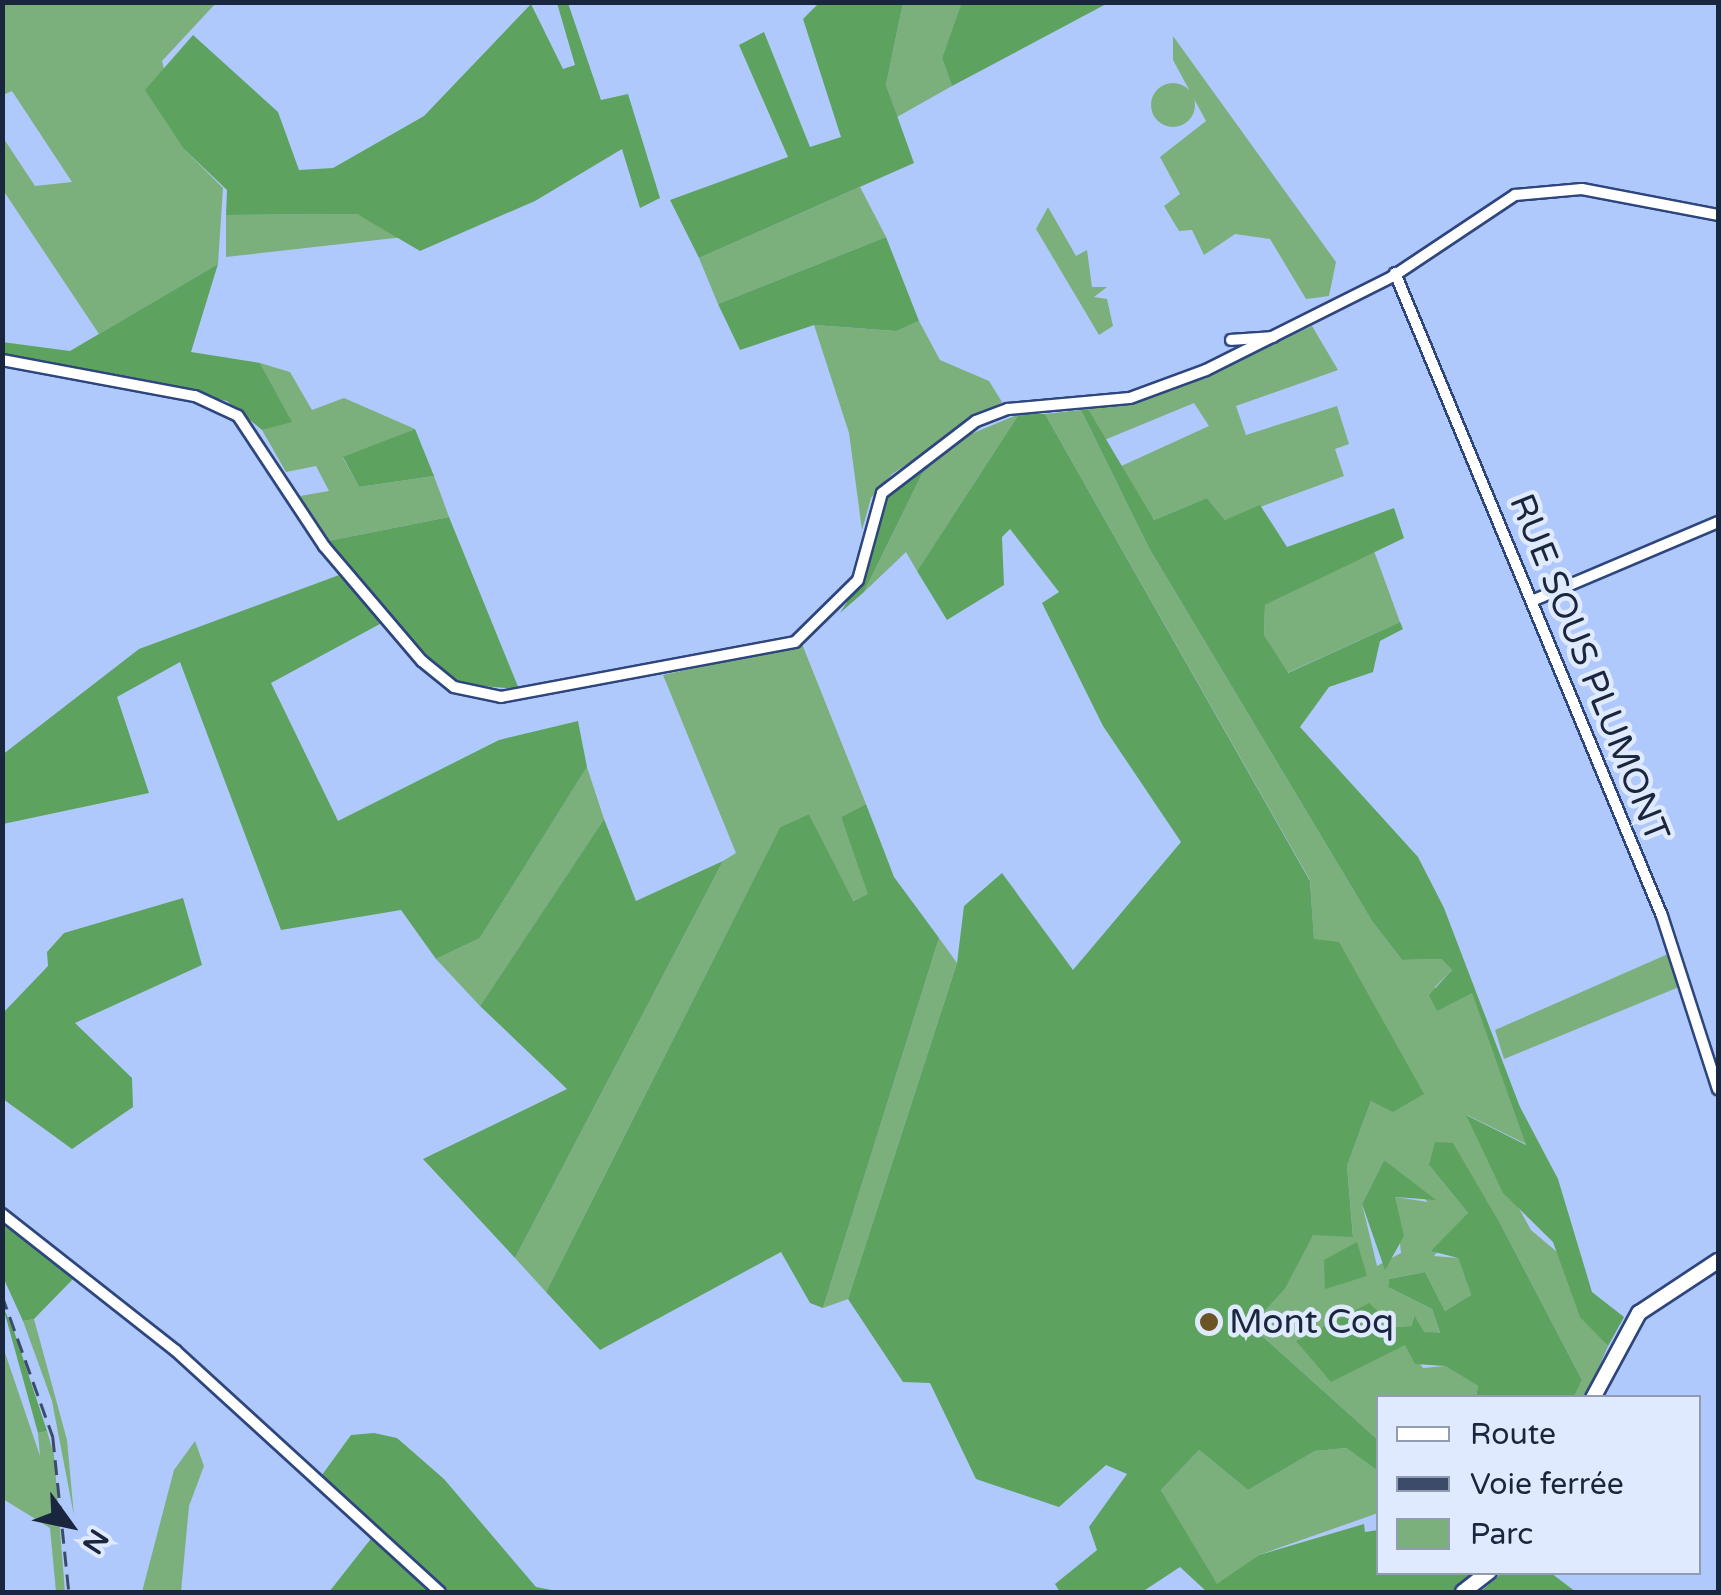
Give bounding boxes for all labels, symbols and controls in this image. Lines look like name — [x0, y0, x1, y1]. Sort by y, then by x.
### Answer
street label: RUE SOUS PLUMONT — [1500, 488, 1678, 848]
place label: Mont Coq — [1229, 1301, 1394, 1343]
marker: Mont Coq — [1198, 1311, 1220, 1333]
legend — [1376, 1395, 1701, 1575]
text: Route — [1470, 1416, 1556, 1453]
text: Voie ferrée — [1470, 1466, 1624, 1503]
north arrow — [20, 1475, 120, 1575]
text: Parc — [1470, 1516, 1533, 1553]
text: N — [75, 1523, 116, 1560]

